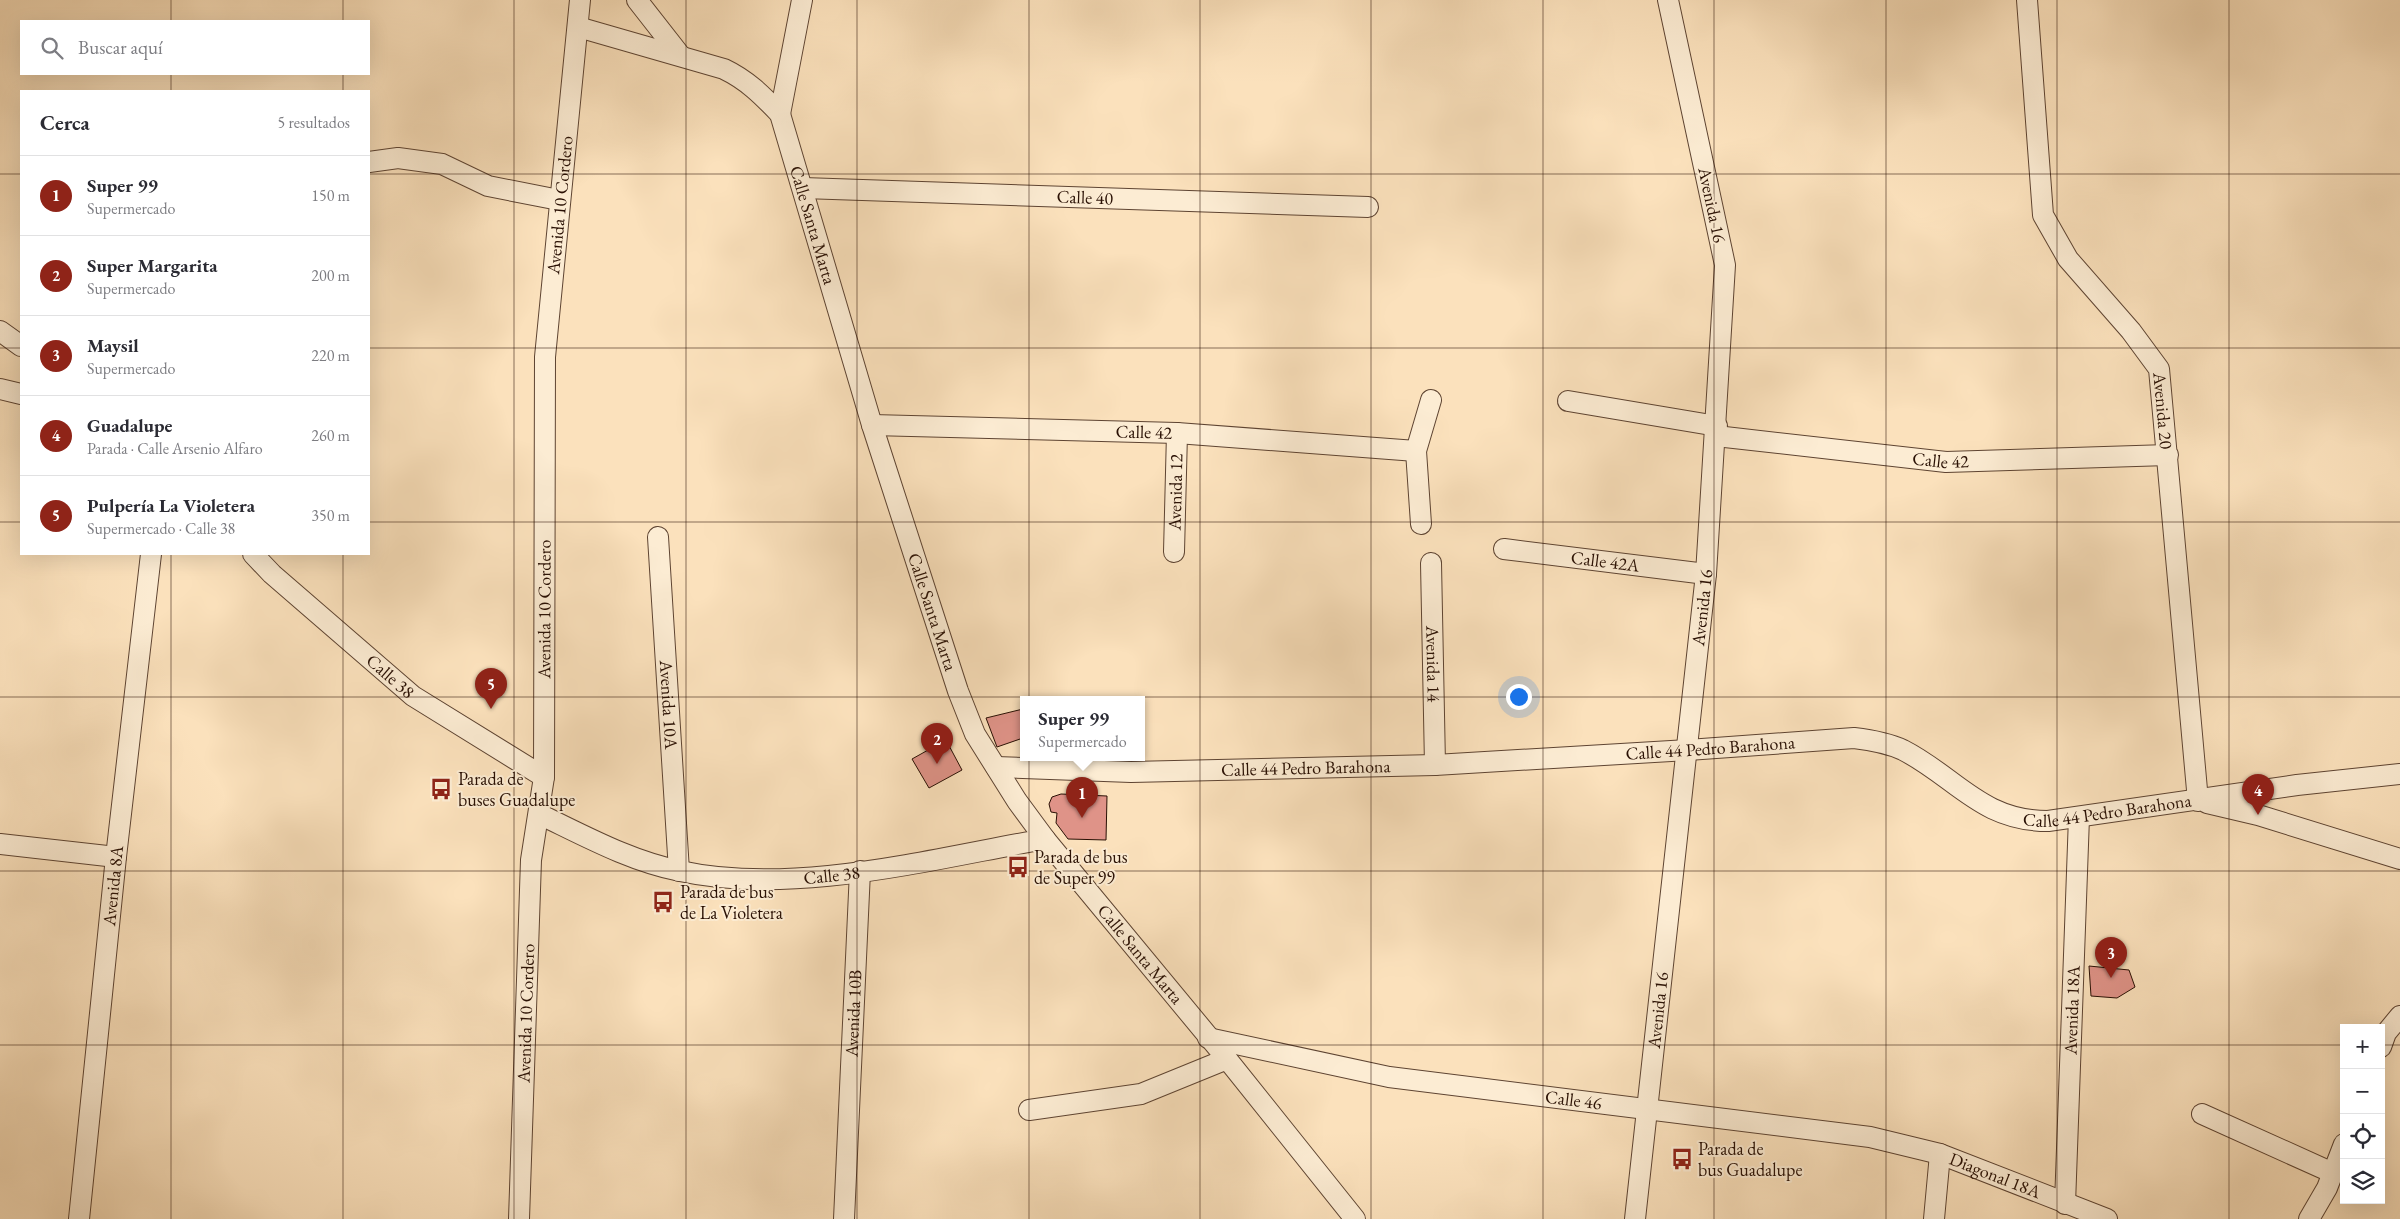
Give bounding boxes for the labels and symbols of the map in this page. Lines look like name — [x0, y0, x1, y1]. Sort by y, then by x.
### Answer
street label: Avenida 10 Cordero — [541, 134, 578, 276]
street label: Calle Santa Marta — [785, 163, 842, 288]
street label: Avenida 16 — [1693, 164, 1732, 245]
street label: Calle 40 — [1056, 185, 1114, 209]
street label: Avenida 20 — [2148, 370, 2178, 450]
street label: Calle 42 — [1115, 419, 1173, 444]
street label: Calle 42 — [1911, 446, 1970, 473]
street label: Avenida 12 — [1163, 453, 1187, 532]
street label: Avenida 10 Cordero — [532, 540, 556, 680]
street label: Calle 42A — [1570, 545, 1641, 577]
street label: Calle Santa Marta — [903, 550, 963, 674]
street label: Avenida 16 — [1686, 568, 1717, 648]
street label: Avenida 14 — [1421, 624, 1446, 703]
street label: Calle 38 — [362, 649, 420, 703]
street label: Avenida 10A — [655, 658, 683, 750]
pin: 5 — [475, 668, 507, 709]
your location — [1506, 684, 1532, 710]
pin: 2 — [921, 723, 953, 764]
street label: Calle 44 Pedro Barahona — [1625, 730, 1796, 765]
street label: Calle 44 Pedro Barahona — [1221, 754, 1392, 781]
place label: Parada de buses Guadalupe — [458, 767, 575, 811]
pin: 4 — [2242, 774, 2274, 815]
bus stop icon: Parada de buses Guadalupe — [428, 776, 454, 802]
pin: 1 — [1066, 777, 1098, 818]
street label: Calle 44 Pedro Barahona — [2022, 788, 2194, 832]
street label: Avenida 8A — [97, 844, 128, 928]
place label: Parada de bus de Super 99 — [1034, 845, 1128, 889]
bus stop icon: Parada de bus de Super 99 — [1005, 854, 1031, 880]
street label: Calle 38 — [803, 860, 861, 889]
place label: Parada de bus de La Violetera — [680, 880, 784, 924]
bus stop icon: Parada de bus de La Violetera — [650, 889, 676, 915]
street label: Calle Santa Marta — [1093, 899, 1189, 1009]
pin: 3 — [2095, 937, 2127, 978]
street label: Avenida 10 Cordero — [512, 943, 539, 1084]
street label: Avenida 18A — [2058, 965, 2085, 1056]
street label: Avenida 10B — [839, 969, 866, 1058]
street label: Avenida 16 — [1642, 970, 1673, 1051]
street label: Calle 46 — [1544, 1085, 1603, 1114]
place label: Parada de bus Guadalupe — [1698, 1137, 1802, 1181]
bus stop icon: Parada de bus Guadalupe — [1669, 1146, 1695, 1172]
street label: Diagonal 18A — [1946, 1147, 2045, 1203]

